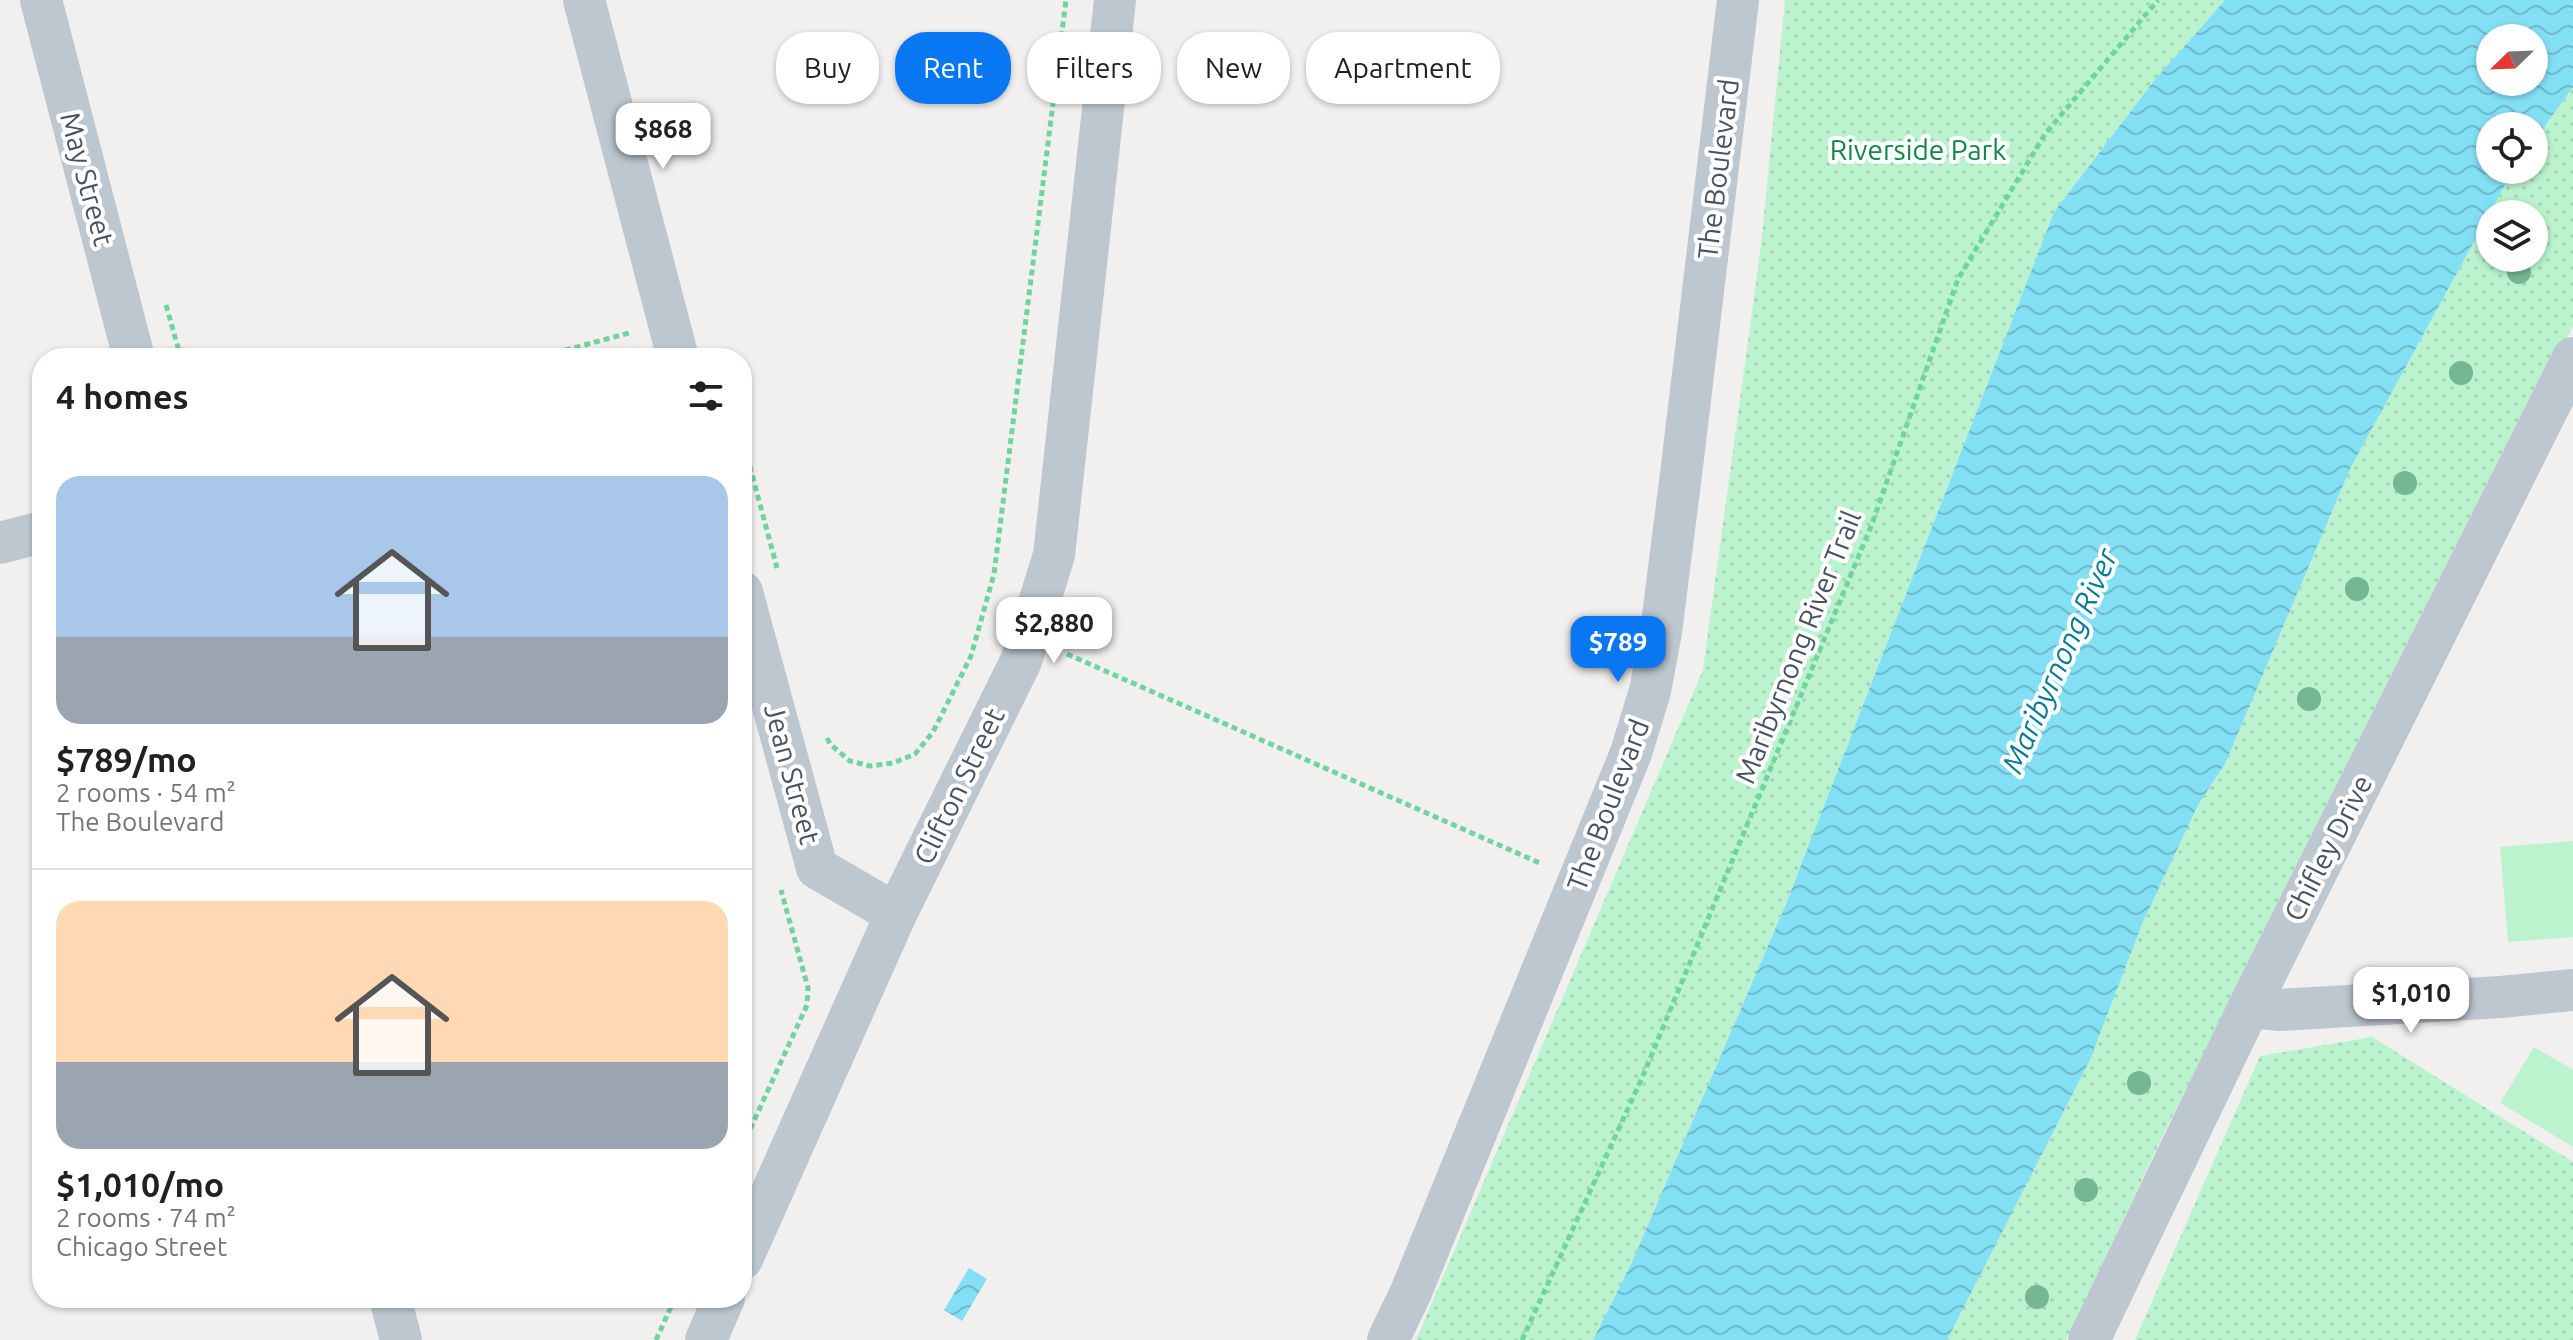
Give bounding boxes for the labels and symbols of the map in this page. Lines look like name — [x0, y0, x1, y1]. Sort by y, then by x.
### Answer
north arrow — [2476, 24, 2548, 96]
street label: The Boulevard — [1691, 77, 1744, 261]
pin: $868 — [616, 103, 710, 171]
street label: May Street — [55, 109, 120, 249]
park label: Riverside Park — [1830, 134, 2006, 165]
street label: Maribyrnong River Trail — [1729, 506, 1867, 788]
water label: Maribyrnong River — [1994, 542, 2124, 778]
pin: $2,880 — [989, 597, 1119, 665]
pin: $789 — [1571, 616, 1665, 684]
street label: Jean Street — [759, 700, 826, 848]
street label: Clifton Street — [907, 703, 1010, 869]
street label: The Boulevard — [1561, 715, 1655, 895]
street label: Chifley Drive — [2278, 770, 2378, 926]
pin: $1,010 — [2346, 967, 2476, 1035]

